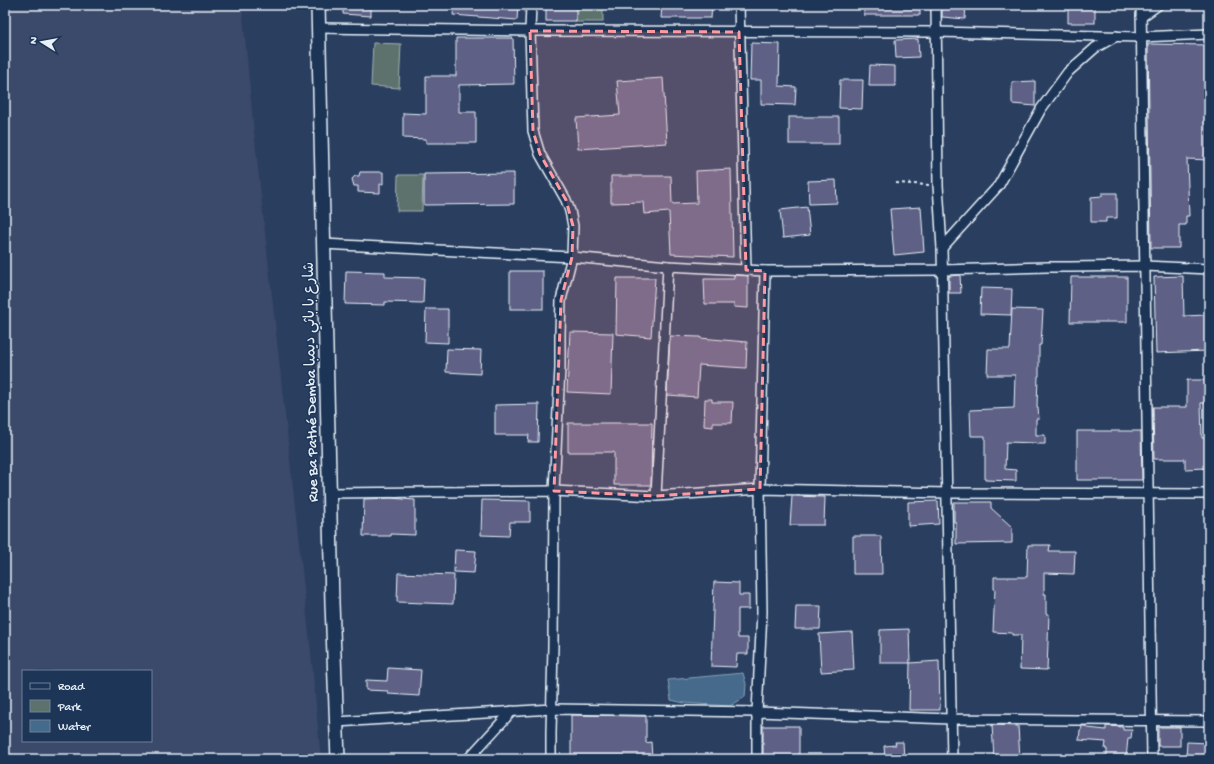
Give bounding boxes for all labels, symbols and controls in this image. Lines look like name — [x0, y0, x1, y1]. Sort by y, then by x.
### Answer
north arrow — [22, 22, 62, 62]
text: N — [28, 36, 41, 45]
street label: Rue Ba Pathé Demba شارع با باثي ديمبا — [301, 262, 325, 502]
legend — [22, 670, 152, 742]
text: Road — [58, 681, 85, 695]
text: Park — [57, 701, 83, 715]
text: Water — [58, 721, 92, 735]

